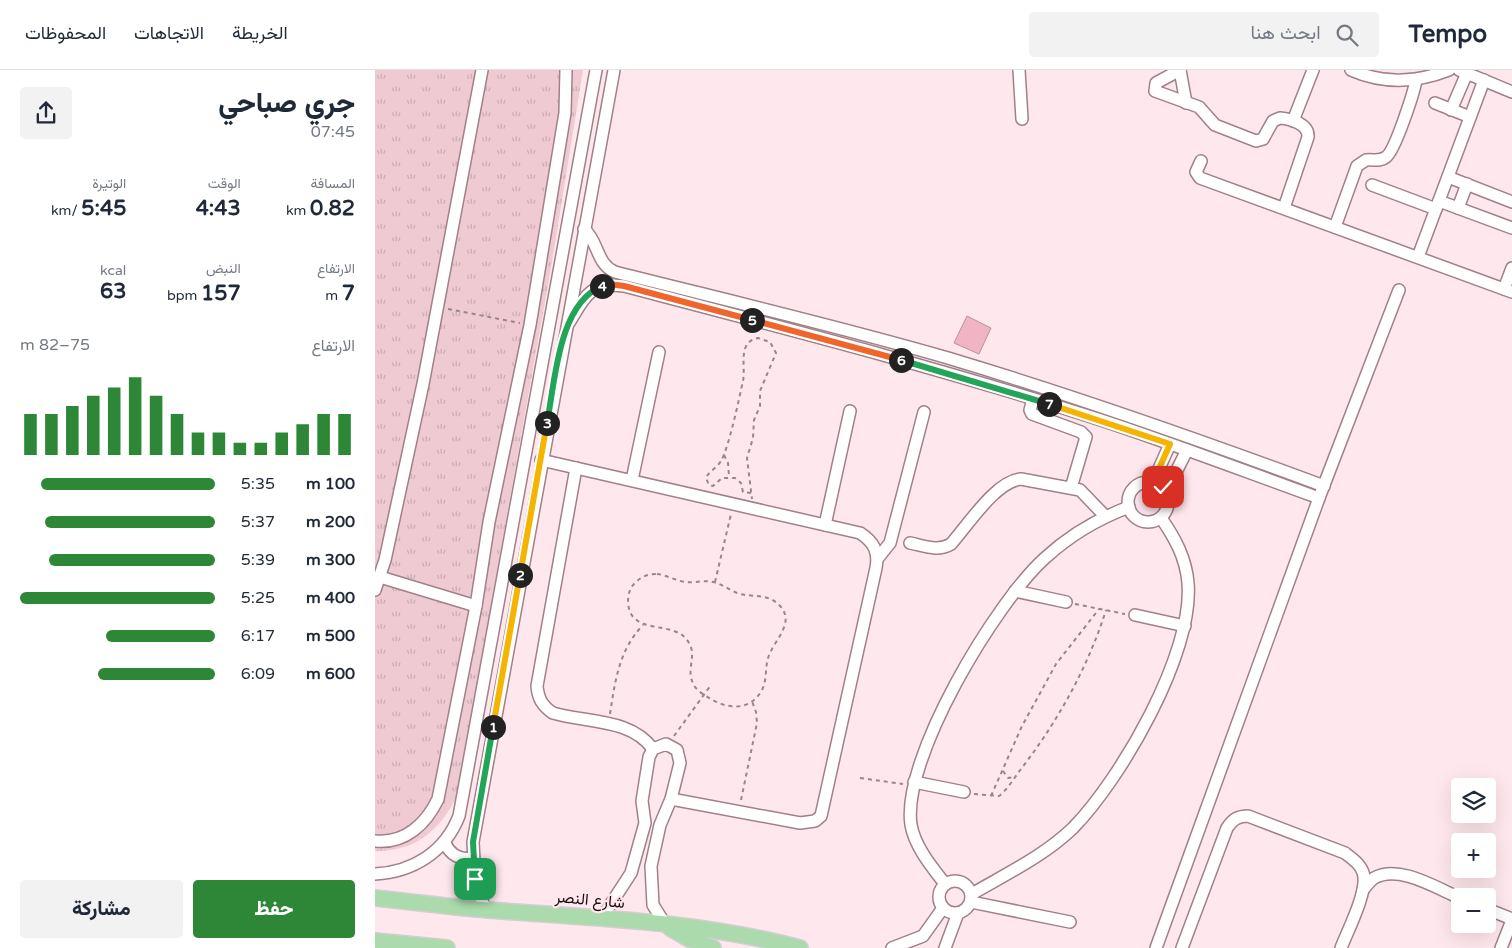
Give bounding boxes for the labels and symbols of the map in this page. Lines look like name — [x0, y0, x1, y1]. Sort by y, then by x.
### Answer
pin: 4 — [589, 274, 615, 298]
pin: 5 — [739, 308, 765, 332]
pin: 6 — [889, 348, 913, 372]
pin: 7 — [1037, 392, 1061, 416]
pin: 3 — [535, 410, 559, 436]
pin — [1142, 466, 1184, 508]
pin: 2 — [507, 562, 533, 588]
pin: 1 — [481, 714, 505, 740]
pin — [454, 858, 496, 900]
street label: شارع النصر — [553, 887, 626, 914]

